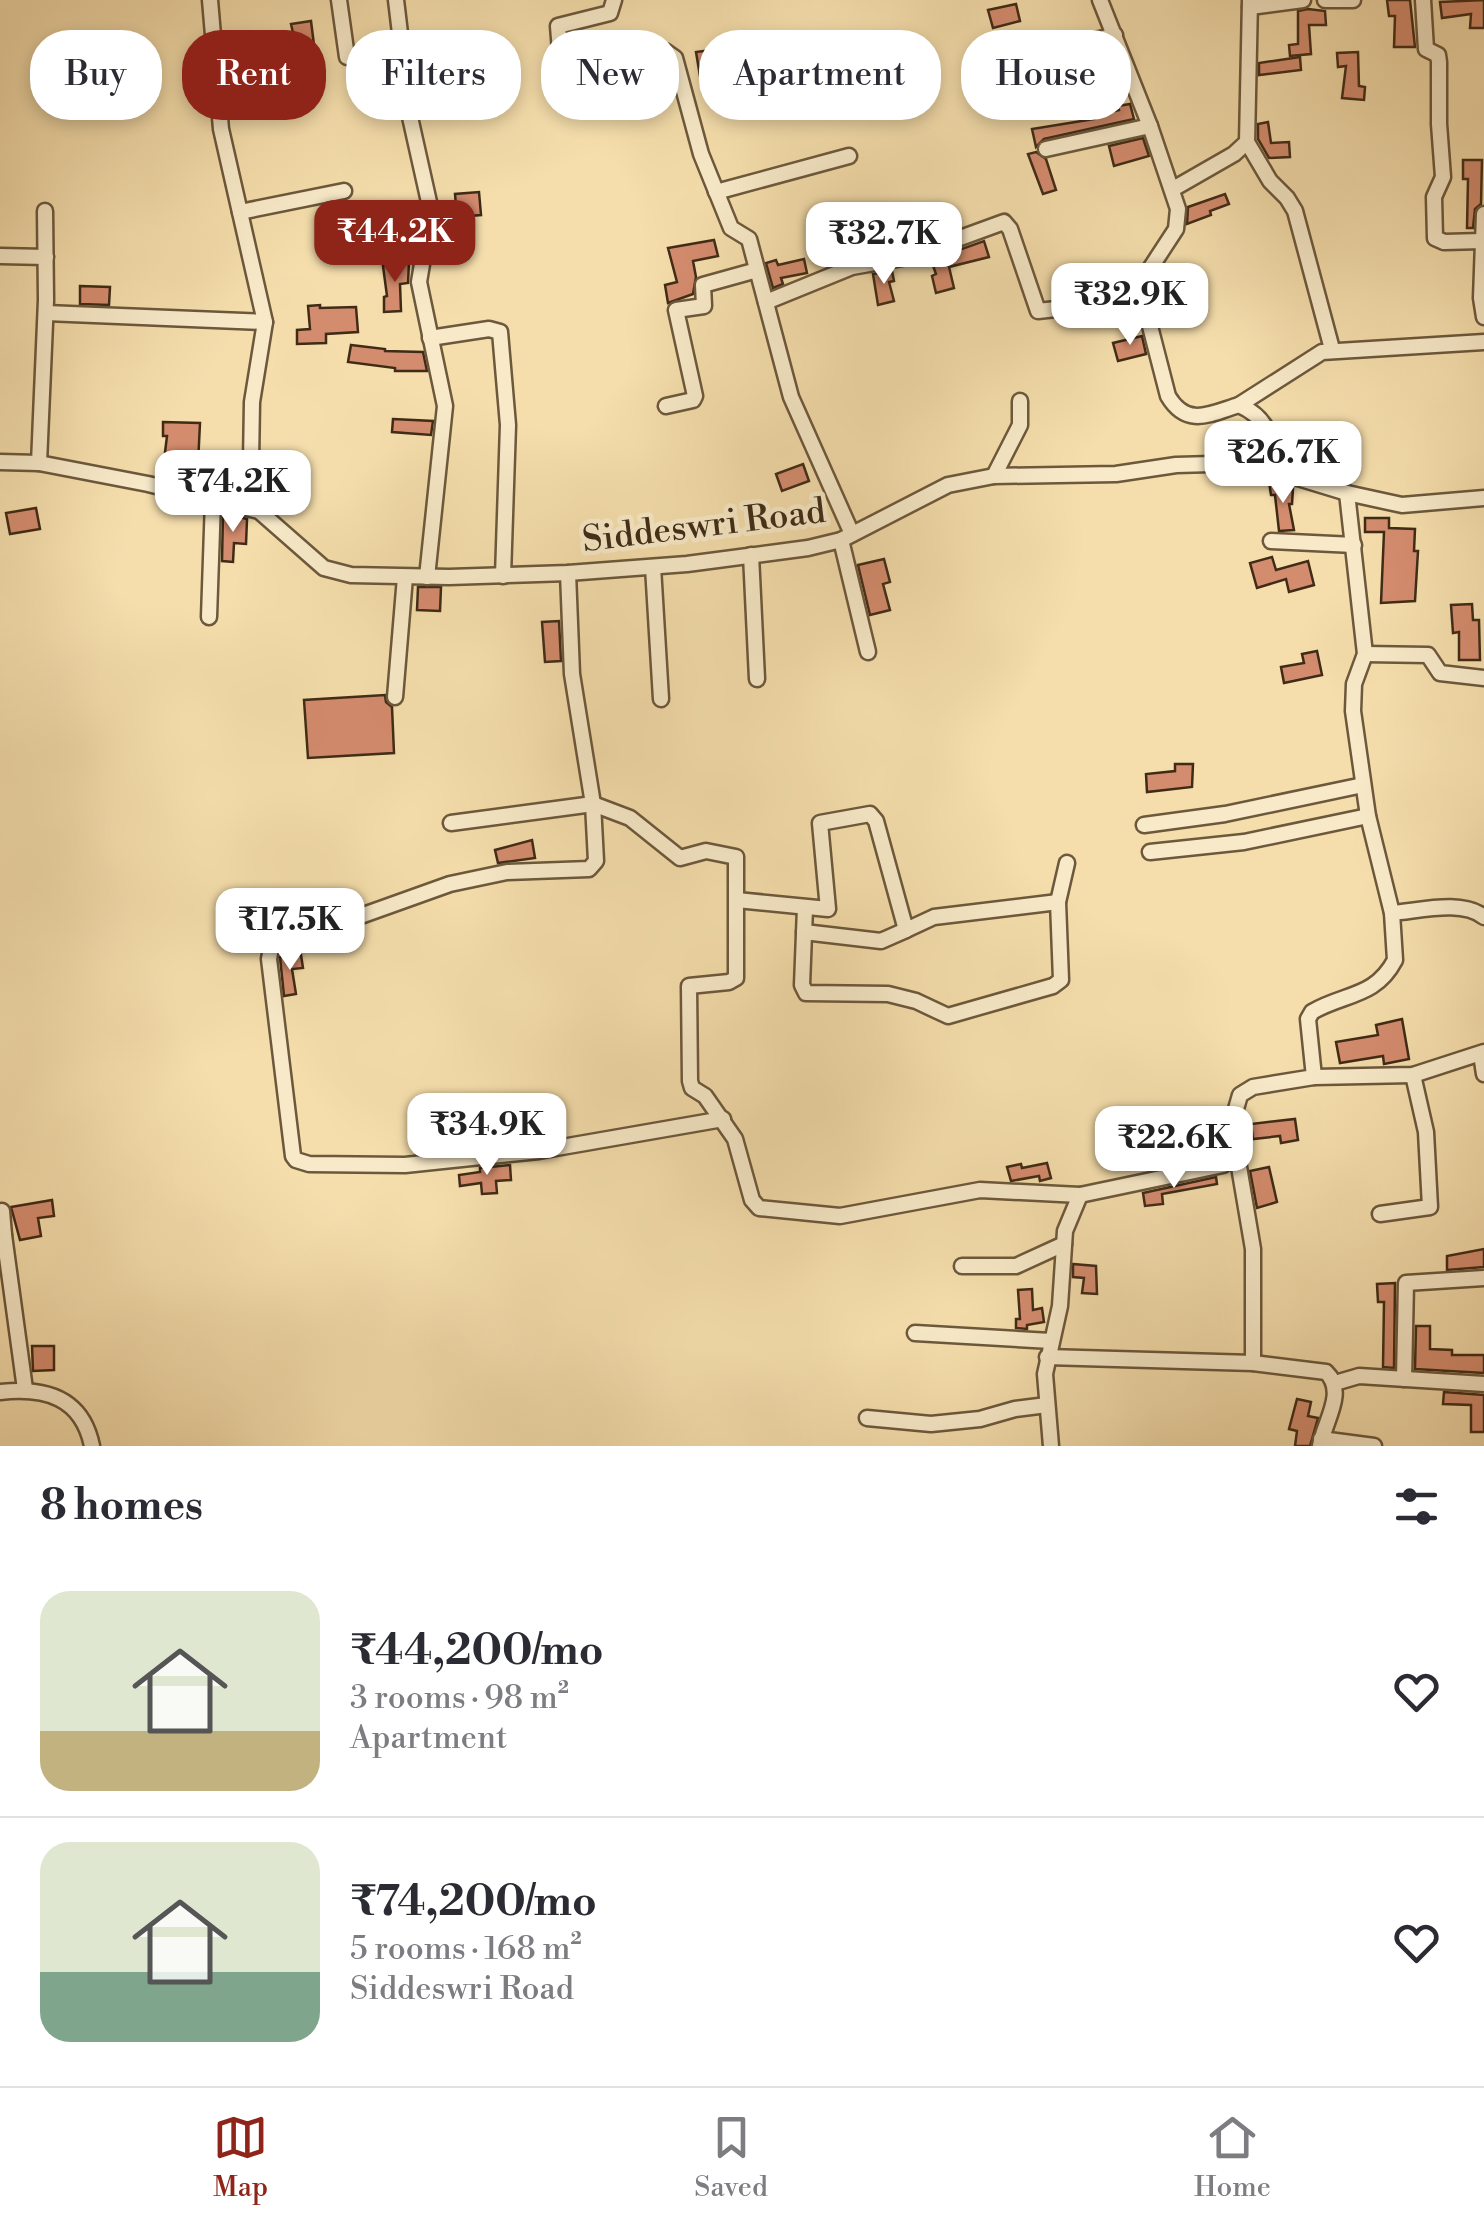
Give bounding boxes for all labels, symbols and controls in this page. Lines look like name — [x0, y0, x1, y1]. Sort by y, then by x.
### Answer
chip: Buy — [30, 30, 162, 120]
chip: Rent — [182, 30, 326, 120]
chip: Filters — [346, 30, 521, 120]
chip: New — [541, 30, 679, 120]
chip: Apartment — [699, 30, 941, 120]
chip: House — [961, 30, 1131, 120]
pin: ₹44.2K — [314, 200, 476, 285]
pin: ₹32.7K — [803, 202, 965, 287]
text: ₹44.2K — [336, 212, 454, 252]
text: ₹32.7K — [828, 214, 940, 254]
pin: ₹32.9K — [1049, 263, 1211, 348]
text: ₹32.9K — [1073, 275, 1187, 315]
pin: ₹26.7K — [1202, 421, 1364, 506]
text: ₹26.7K — [1226, 433, 1340, 473]
pin: ₹74.2K — [152, 450, 314, 535]
text: ₹74.2K — [177, 462, 289, 502]
street label: Siddeswri Road — [580, 490, 828, 562]
pin: ₹17.5K — [209, 888, 371, 973]
text: ₹17.5K — [238, 900, 342, 940]
pin: ₹34.9K — [406, 1093, 568, 1178]
text: ₹34.9K — [429, 1105, 545, 1145]
pin: ₹22.6K — [1093, 1106, 1255, 1191]
text: ₹22.6K — [1117, 1118, 1231, 1158]
icon: filters — [1389, 1479, 1444, 1534]
text: 8 homes — [40, 1480, 203, 1533]
text: ₹44,200/mo — [350, 1625, 604, 1678]
icon: home — [120, 1631, 240, 1751]
icon: heart — [1389, 1664, 1444, 1719]
text: 3 rooms · 98 m² — [350, 1678, 569, 1718]
text: Apartment — [350, 1718, 507, 1758]
text: ₹74,200/mo — [350, 1876, 597, 1929]
icon: home — [120, 1882, 240, 2002]
icon: heart — [1389, 1915, 1444, 1970]
text: 5 rooms · 168 m² — [350, 1929, 582, 1969]
text: Siddeswri Road — [350, 1969, 574, 2009]
tab: Map — [213, 2110, 268, 2205]
tab: Saved — [694, 2110, 768, 2205]
tab: Home — [1194, 2110, 1271, 2205]

